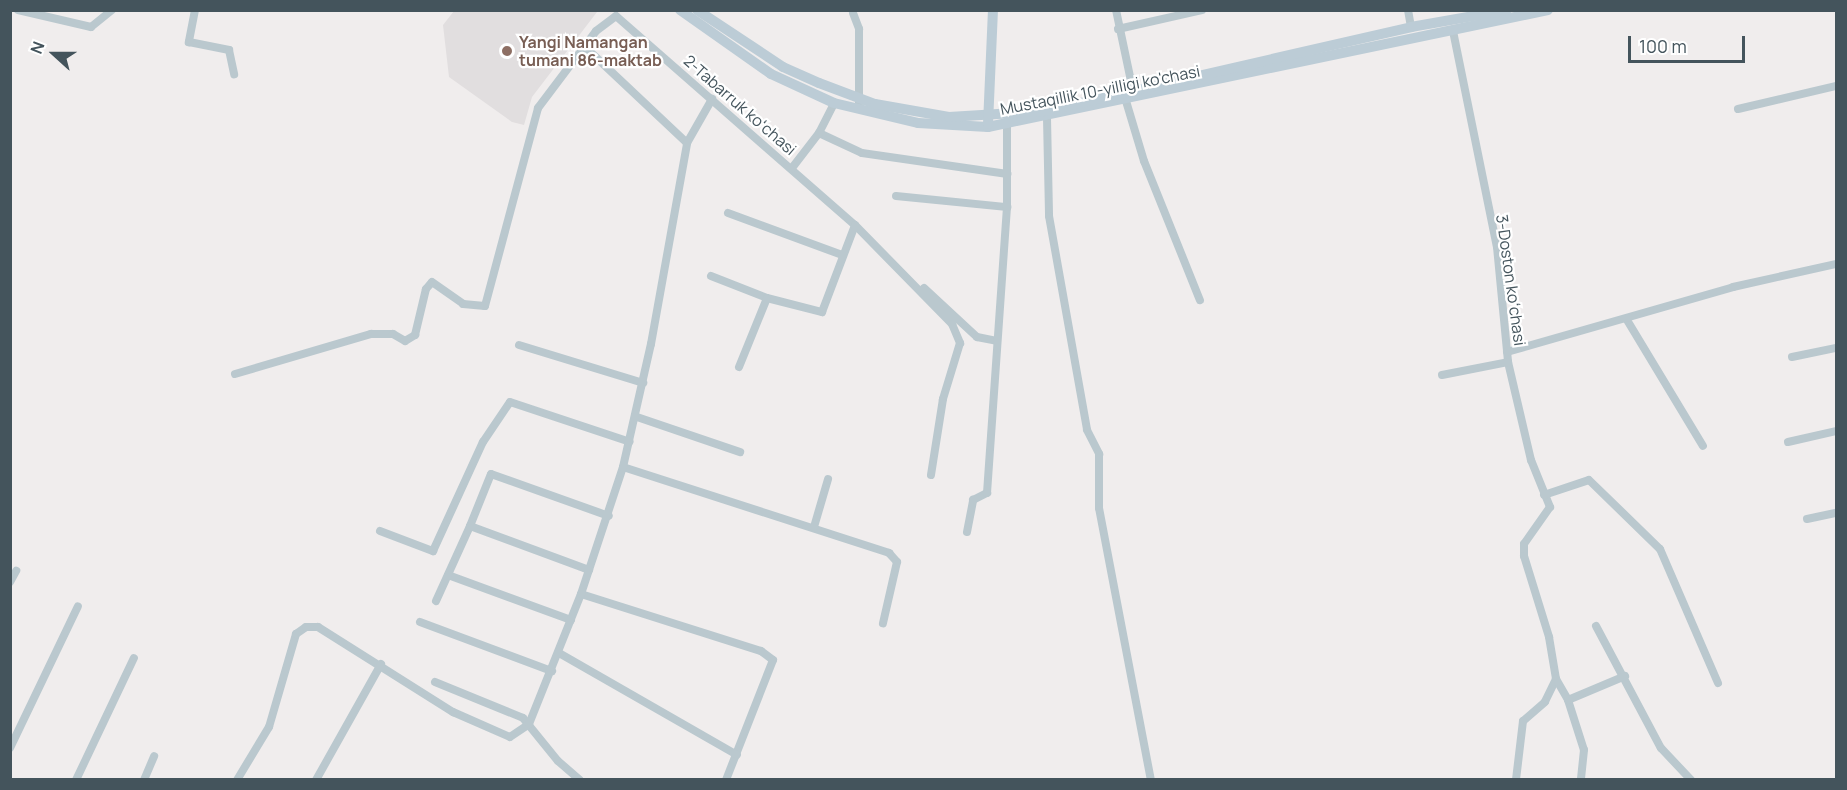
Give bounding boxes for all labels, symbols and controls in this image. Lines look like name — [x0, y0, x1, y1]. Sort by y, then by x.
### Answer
north arrow — [24, 24, 84, 84]
scale bar — [1631, 24, 1748, 62]
place label: Yangi Namangan tumani 86-maktab — [519, 32, 662, 70]
text: 100 m — [1639, 34, 1687, 58]
text: N — [25, 38, 50, 57]
marker: Yangi Namangan tumani 86-maktab — [500, 44, 514, 58]
street label: 2-Tabarruk koʻchasi — [680, 51, 800, 159]
street label: Mustaqillik 10-yilligi ko'chasi — [998, 61, 1202, 119]
street label: 3-Doston koʻchasi — [1492, 213, 1530, 347]

